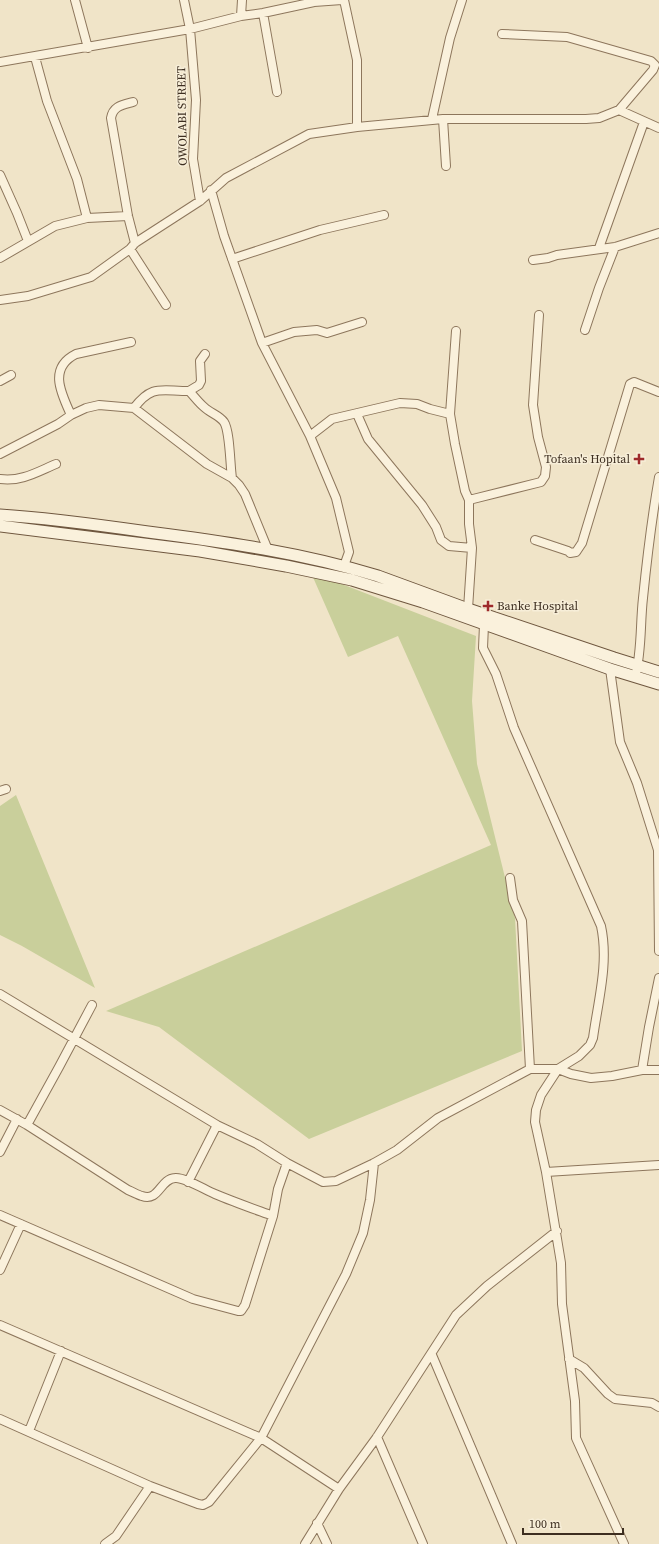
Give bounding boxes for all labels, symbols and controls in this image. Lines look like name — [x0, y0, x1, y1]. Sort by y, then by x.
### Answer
street label: OWOLABI STREET — [173, 65, 191, 166]
place label: Tofaan's Hopital — [544, 451, 630, 467]
marker: Tofaan's Hopital — [633, 453, 645, 465]
place label: Banke Hospital — [497, 598, 579, 614]
marker: Banke Hospital — [482, 600, 494, 612]
scale bar — [523, 1510, 623, 1536]
text: 100 m — [529, 1516, 561, 1532]

